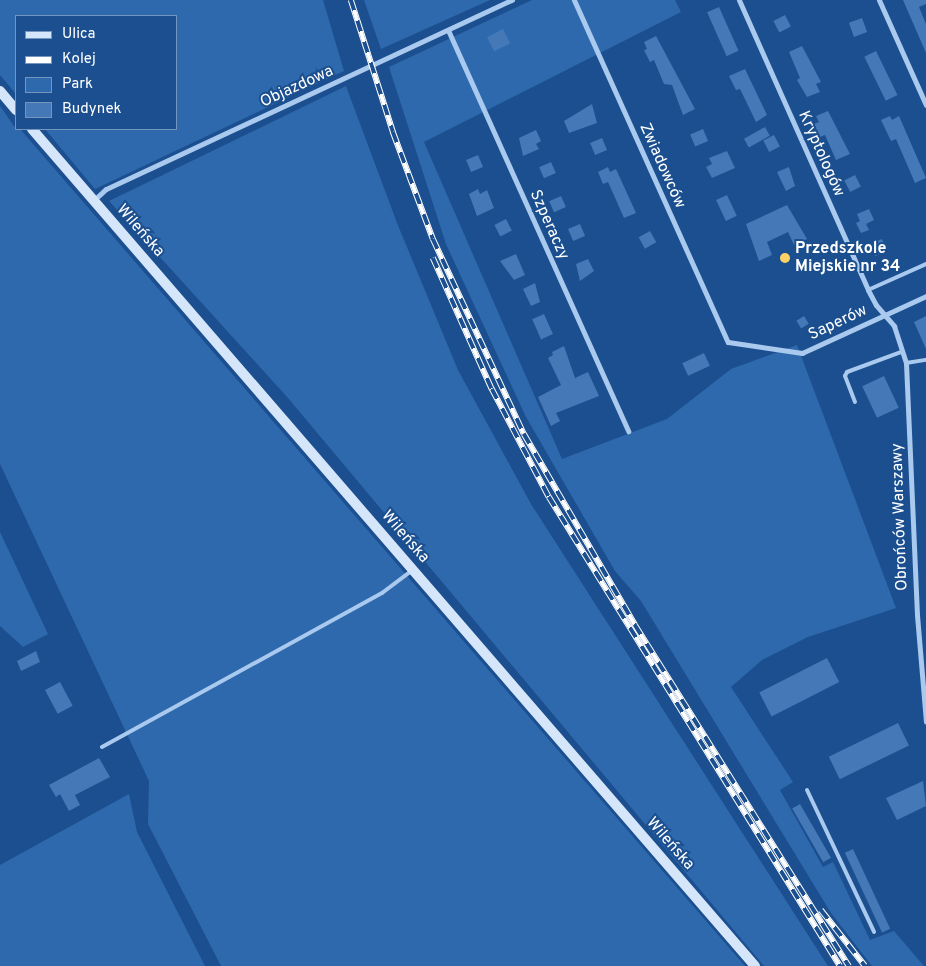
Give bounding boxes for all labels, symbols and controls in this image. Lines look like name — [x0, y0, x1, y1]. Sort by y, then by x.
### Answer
legend — [15, 15, 178, 130]
text: Ulica — [62, 25, 95, 44]
text: Kolej — [62, 50, 96, 69]
street label: Objazdowa — [257, 62, 337, 112]
text: Park — [62, 75, 93, 94]
text: Budynek — [62, 100, 121, 119]
street label: Kryptologów — [794, 108, 848, 200]
street label: Zwiadowców — [635, 120, 689, 212]
street label: Szperaczy — [525, 187, 573, 263]
street label: Wileńska — [112, 201, 168, 261]
place label: Przedszkole Miejskie nr 34 — [795, 239, 900, 277]
marker: Przedszkole Miejskie nr 34 — [779, 252, 791, 264]
street label: Saperów — [806, 301, 870, 345]
street label: Obrońców Warszawy — [888, 443, 912, 591]
street label: Wileńska — [377, 507, 433, 567]
street label: Wileńska — [642, 814, 698, 874]

